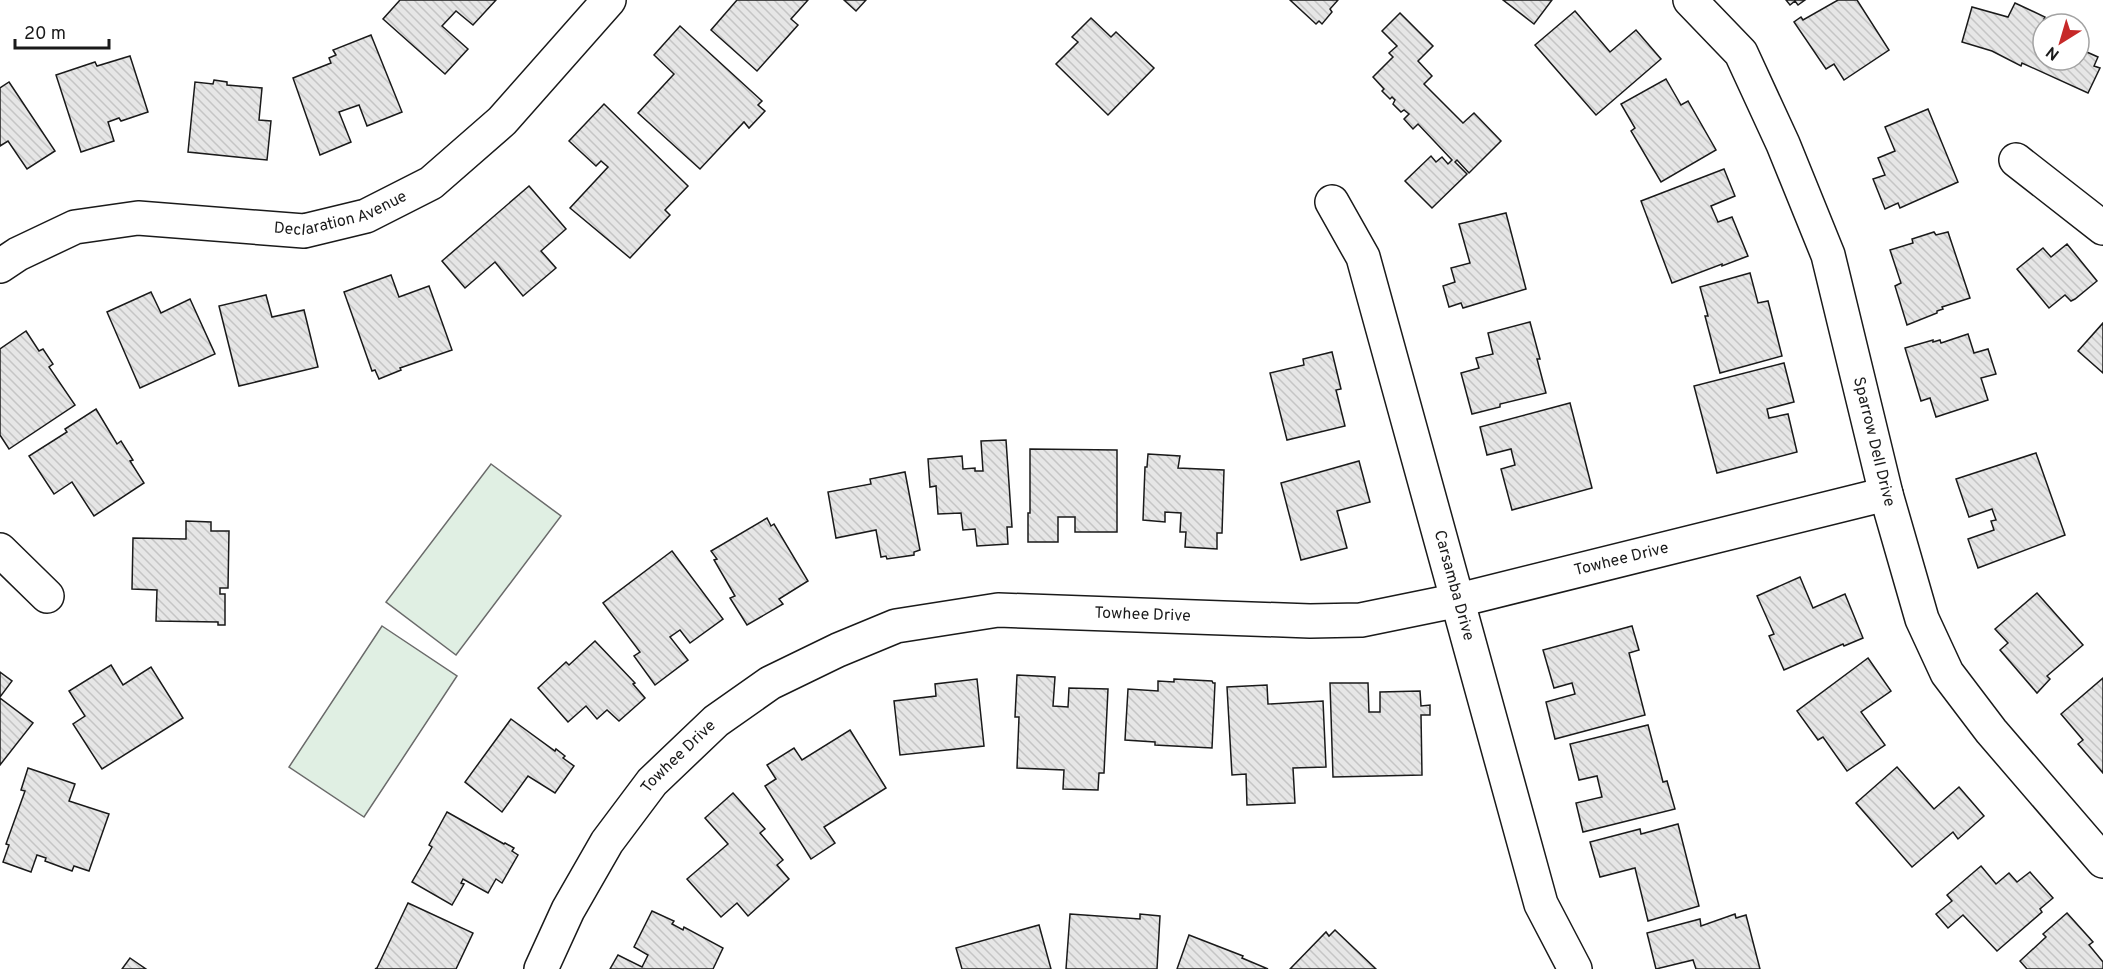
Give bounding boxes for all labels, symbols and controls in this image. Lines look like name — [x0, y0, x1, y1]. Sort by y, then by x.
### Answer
scale bar — [15, 12, 110, 50]
north arrow — [2031, 12, 2091, 72]
text: 20 m — [24, 23, 66, 46]
text: N — [2043, 41, 2064, 64]
street label: Declaration Avenue — [273, 187, 411, 241]
street label: Sparrow Dell Drive — [1848, 375, 1899, 509]
street label: Carsamba Drive — [1429, 528, 1478, 643]
street label: Towhee Drive — [1572, 538, 1671, 581]
street label: Towhee Drive — [1094, 603, 1191, 627]
street label: Towhee Drive — [637, 716, 720, 797]

